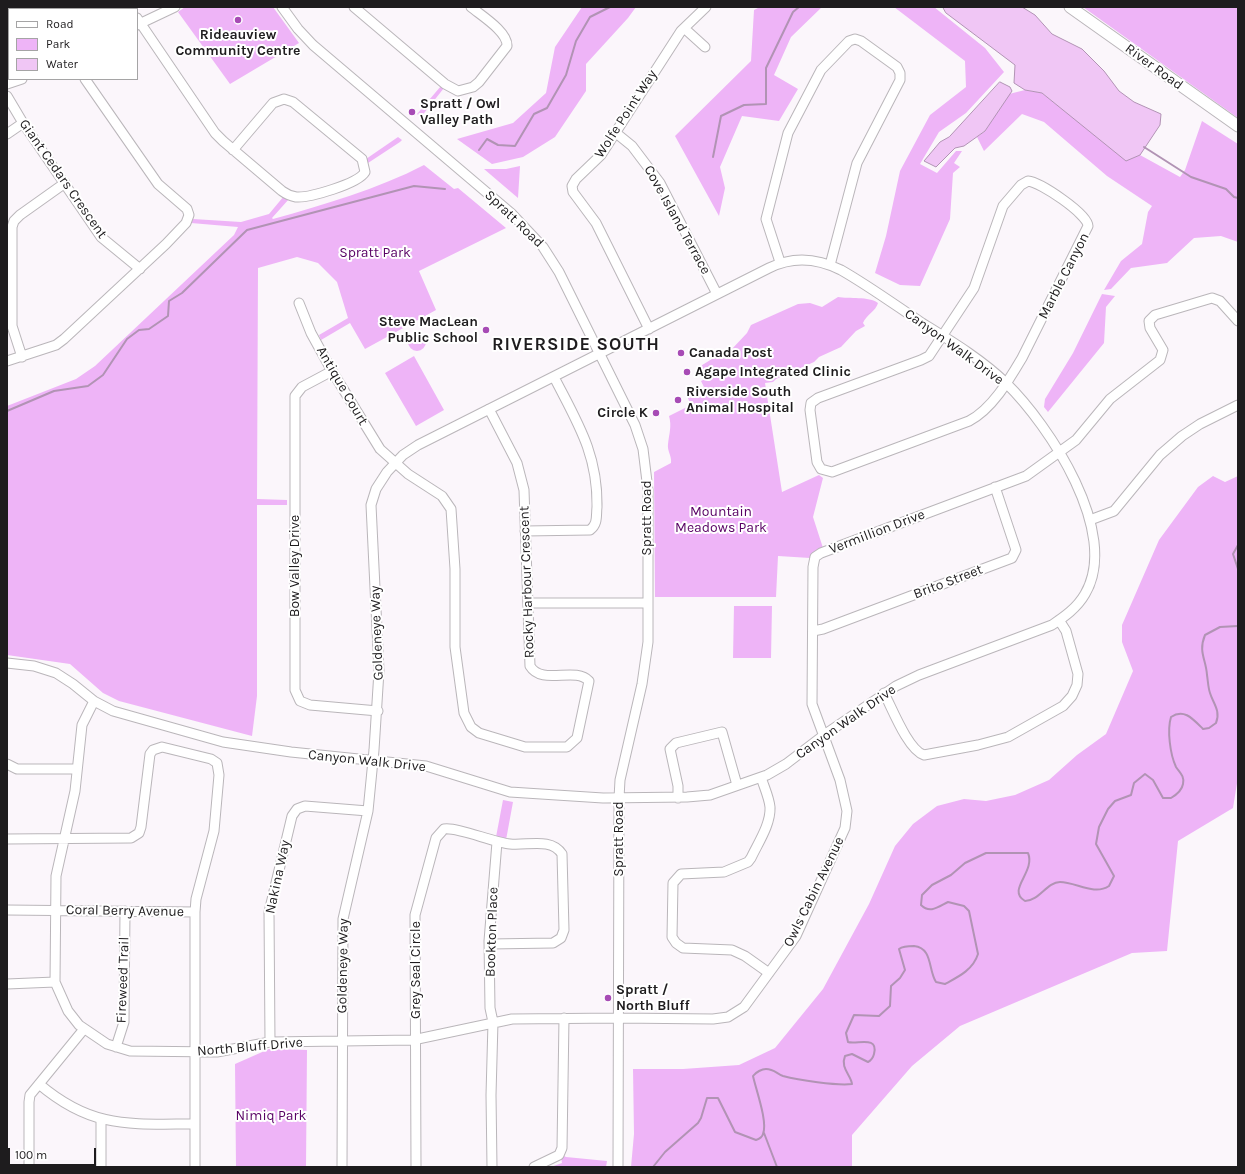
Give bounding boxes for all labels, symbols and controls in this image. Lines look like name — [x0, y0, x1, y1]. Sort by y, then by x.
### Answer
legend — [8, 8, 138, 80]
marker: Rideauview Community Centre — [233, 15, 243, 25]
text: Road — [46, 17, 74, 31]
place label: Rideauview Community Centre — [175, 27, 301, 60]
text: Park — [46, 37, 70, 51]
street label: River Road — [1122, 40, 1186, 94]
text: Water — [46, 57, 78, 71]
street label: Wolfe Point Way — [591, 67, 661, 161]
place label: Spratt / Owl Valley Path — [420, 96, 500, 128]
marker: Spratt / Owl Valley Path — [407, 107, 417, 117]
street label: Giant Cedars Crescent — [15, 116, 111, 242]
street label: Cove Island Terrace — [640, 163, 714, 277]
street label: Spratt Road — [481, 187, 547, 251]
street label: Marble Canyon — [1035, 230, 1093, 322]
park label: Spratt Park — [339, 245, 411, 261]
street label: Canyon Walk Drive — [901, 305, 1007, 389]
place label: Steve MacLean Public School — [379, 314, 478, 346]
marker: Steve MacLean Public School — [481, 325, 491, 335]
district label: RIVERSIDE SOUTH — [492, 334, 660, 356]
street label: Antique Court — [313, 344, 371, 428]
place label: Canada Post — [689, 345, 772, 361]
marker: Canada Post — [676, 348, 686, 358]
place label: Agape Integrated Clinic — [695, 364, 851, 380]
marker: Agape Integrated Clinic — [682, 367, 692, 377]
place label: Riverside South Animal Hospital — [686, 384, 794, 416]
marker: Riverside South Animal Hospital — [673, 395, 683, 405]
place label: Circle K — [597, 405, 648, 421]
marker: Circle K — [651, 408, 661, 418]
street label: Spratt Road — [639, 480, 655, 556]
park label: Mountain Meadows Park — [675, 504, 767, 536]
street label: Rocky Harbour Crescent — [516, 506, 538, 658]
street label: Vermillion Drive — [827, 506, 927, 558]
street label: Bow Valley Drive — [287, 515, 303, 617]
street label: Brito Street — [911, 561, 985, 603]
street label: Goldeneye Way — [367, 585, 387, 681]
street label: Canyon Walk Drive — [793, 681, 899, 763]
street label: Canyon Walk Drive — [307, 746, 427, 776]
street label: Spratt Road — [611, 801, 627, 877]
street label: Owls Cabin Avenue — [780, 834, 848, 950]
street label: Nakina Way — [262, 839, 294, 915]
street label: Bookton Place — [482, 887, 502, 977]
street label: Coral Berry Avenue — [66, 902, 184, 920]
street label: Goldeneye Way — [334, 918, 352, 1014]
street label: Grey Seal Circle — [408, 921, 424, 1019]
street label: Fireweed Trail — [113, 936, 133, 1024]
place label: Spratt / North Bluff — [616, 982, 690, 1014]
marker: Spratt / North Bluff — [603, 993, 613, 1003]
street label: North Bluff Drive — [196, 1034, 304, 1060]
park label: Nimiq Park — [236, 1108, 306, 1124]
scale bar — [10, 1140, 98, 1166]
text: 100 m — [15, 1148, 47, 1162]

